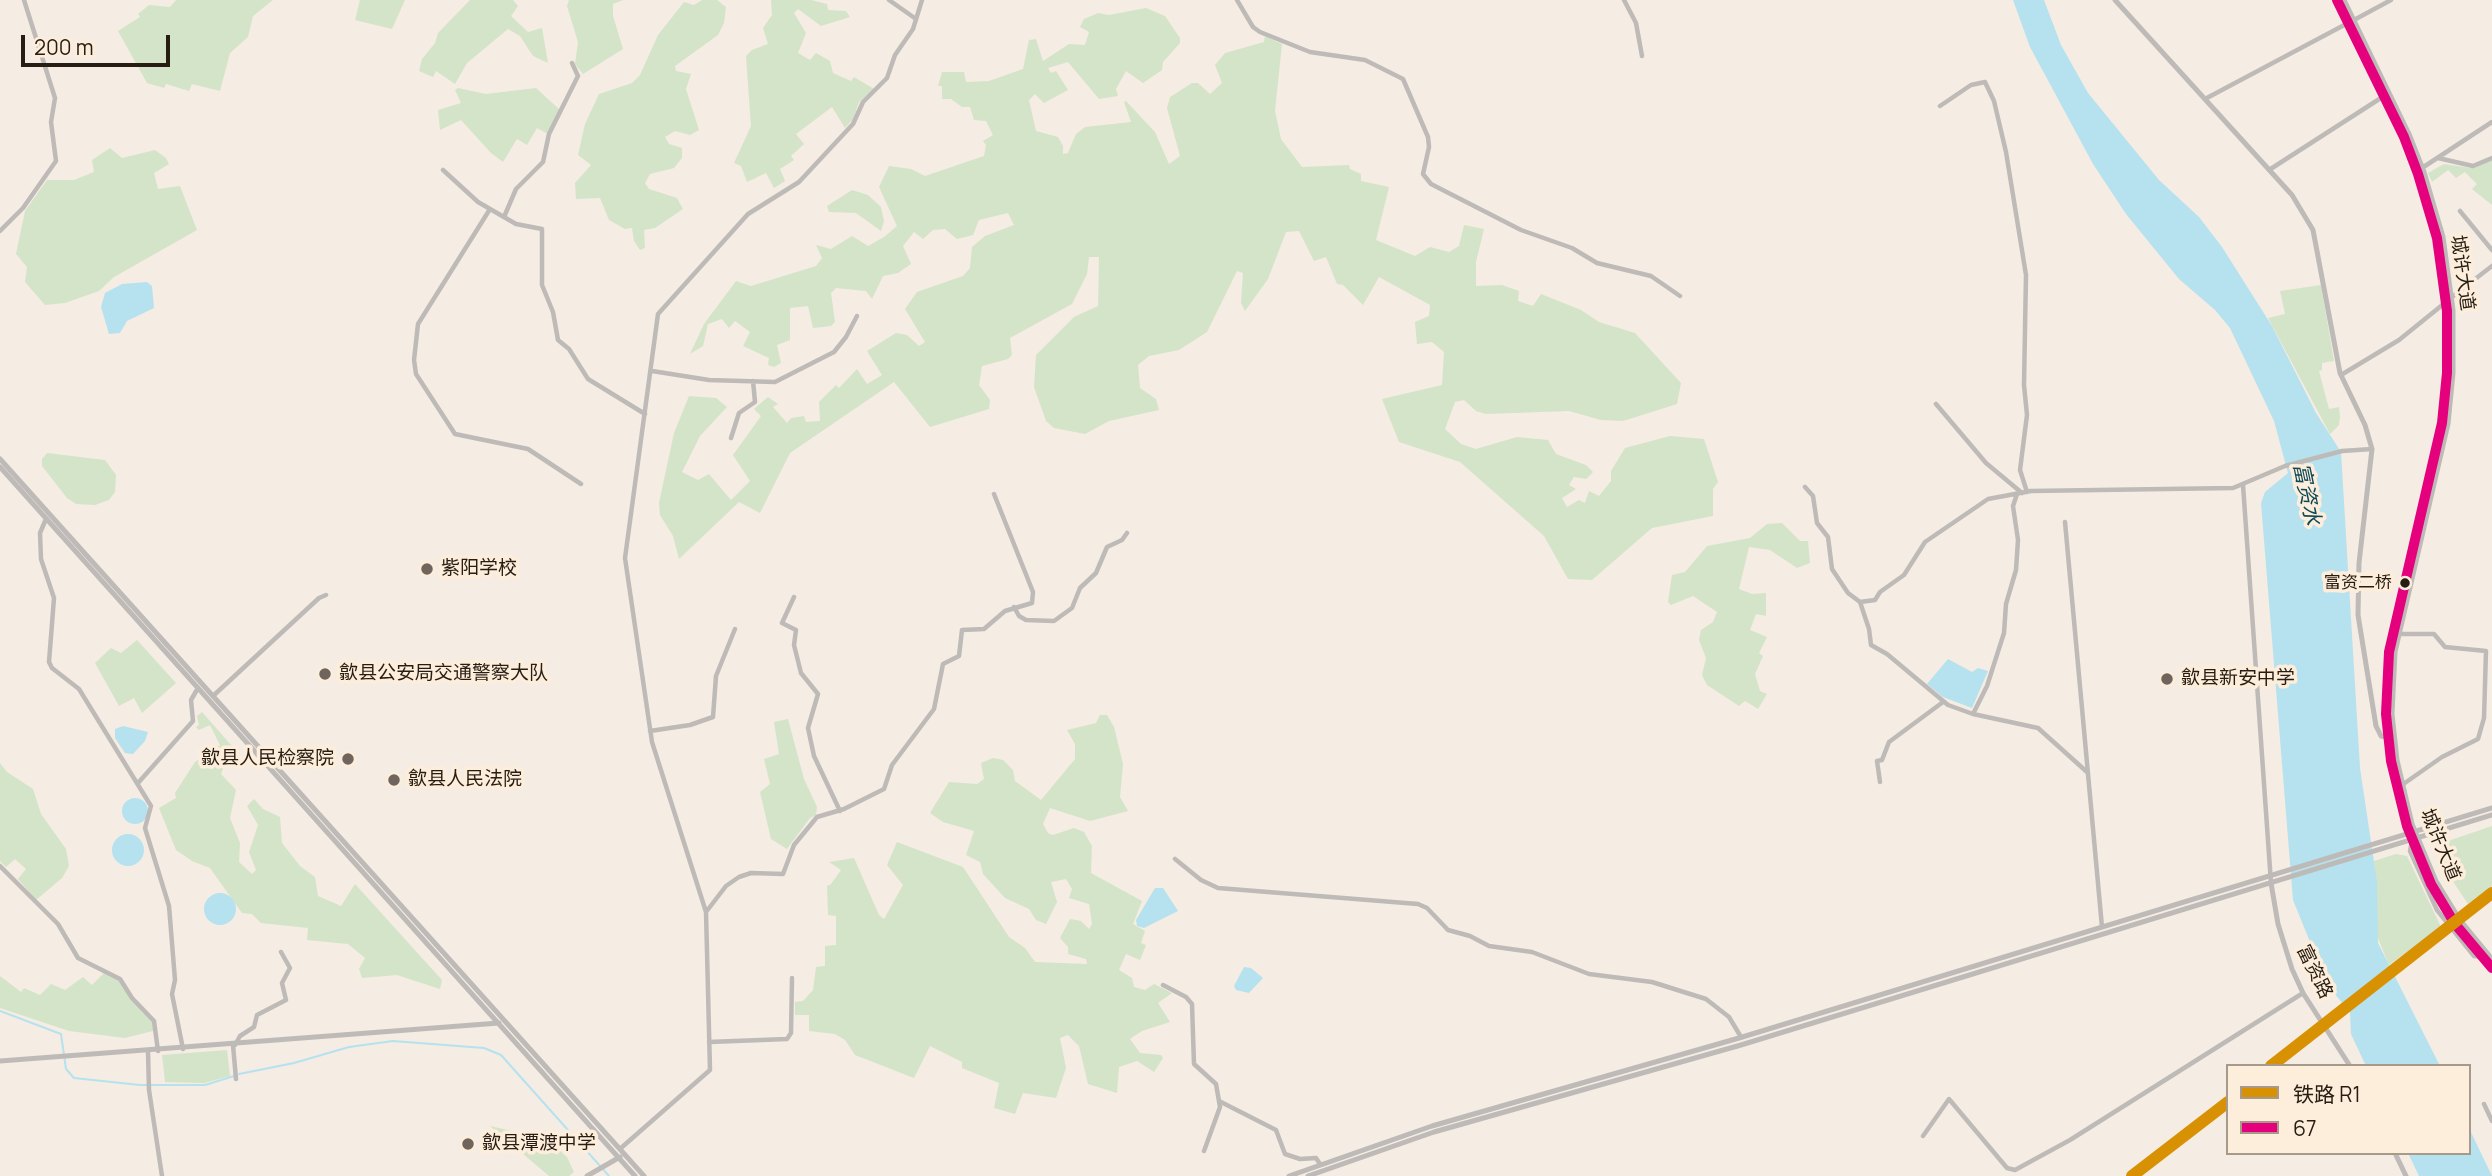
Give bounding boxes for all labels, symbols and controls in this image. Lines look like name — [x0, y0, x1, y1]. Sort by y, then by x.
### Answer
scale bar — [24, 21, 173, 65]
text: 200 m — [34, 33, 94, 61]
street label: 城许大道 — [2445, 234, 2479, 312]
water label: 富资水 — [2287, 461, 2325, 527]
place label: 紫阳学校 — [441, 558, 517, 580]
marker: 紫阳学校 — [419, 561, 435, 577]
place label: 富资二桥 — [2324, 573, 2392, 593]
marker: 富资二桥 — [2398, 576, 2412, 590]
place label: 歙县公安局交通警察大队 — [339, 663, 548, 685]
marker: 歙县公安局交通警察大队 — [317, 666, 333, 682]
place label: 歙县新安中学 — [2181, 668, 2295, 690]
marker: 歙县新安中学 — [2159, 671, 2175, 687]
place label: 歙县人民检察院 — [201, 748, 334, 770]
marker: 歙县人民检察院 — [340, 751, 356, 767]
place label: 歙县人民法院 — [408, 769, 522, 791]
marker: 歙县人民法院 — [386, 772, 402, 788]
street label: 城许大道 — [2415, 805, 2465, 885]
street label: 富资路 — [2291, 941, 2337, 1003]
legend — [2226, 1064, 2471, 1155]
text: 铁路 R1 — [2293, 1080, 2361, 1108]
text: 67 — [2293, 1114, 2317, 1142]
place label: 歙县潭渡中学 — [482, 1133, 596, 1155]
marker: 歙县潭渡中学 — [460, 1136, 476, 1152]

